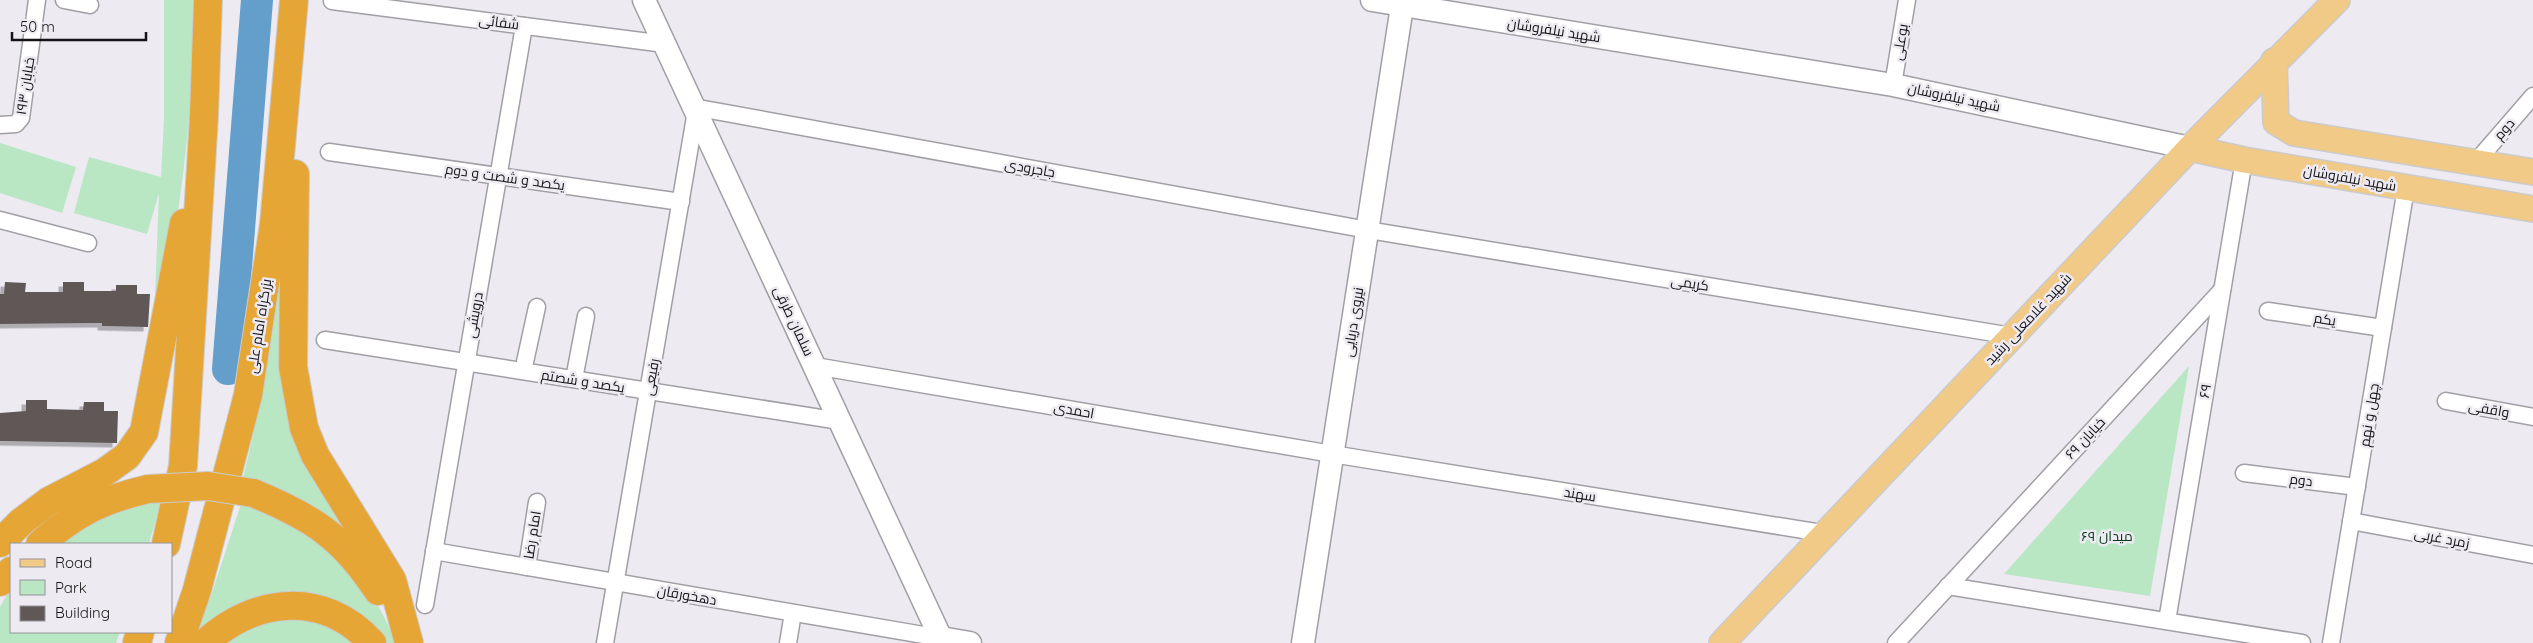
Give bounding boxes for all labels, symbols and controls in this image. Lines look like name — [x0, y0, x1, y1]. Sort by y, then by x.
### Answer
scale bar — [12, 10, 146, 42]
street label: شفائی — [478, 11, 520, 33]
street label: شهید نیلفروشان — [1506, 14, 1602, 46]
text: 50 m — [20, 17, 55, 36]
street label: بوعلی — [1888, 22, 1912, 62]
street label: خیابان ۱۹۳ — [12, 56, 38, 116]
street label: شهید نیلفروشان — [1906, 78, 2002, 116]
street label: دوم — [2490, 114, 2519, 144]
street label: جاجرودی — [1003, 155, 1057, 181]
street label: یکصد و شصت و دوم — [444, 160, 566, 195]
street label: شهید نیلفروشان — [2302, 161, 2398, 195]
street label: شهید غلامعلی رشید — [1981, 269, 2075, 369]
street label: کریمی — [1670, 271, 1710, 295]
street label: بزرگراه امام علی — [243, 277, 276, 375]
street label: سلمان طرقی — [770, 283, 818, 359]
street label: نیروی دریایی — [1339, 286, 1367, 358]
street label: درویشی — [461, 291, 487, 339]
street label: یکم — [2312, 308, 2338, 331]
street label: رفیعی — [639, 357, 663, 397]
street label: یکصد و شصتم — [540, 365, 626, 398]
street label: چهل و نهم — [2355, 382, 2384, 448]
street label: ۶۹ — [2195, 383, 2215, 399]
street label: واقفی — [2467, 397, 2511, 421]
street label: احمدی — [1052, 398, 1096, 422]
street label: خیابان ۶۹ — [2061, 413, 2109, 463]
street label: دوم — [2288, 470, 2314, 491]
street label: سهند — [1563, 483, 1597, 505]
street label: امام رضا — [519, 510, 546, 561]
street label: زمرد غربی — [2413, 524, 2471, 552]
park label: میدان ۶۹ — [2081, 527, 2133, 545]
legend — [10, 543, 172, 633]
text: Road — [55, 553, 92, 572]
text: Park — [55, 578, 87, 597]
street label: دهخورقان — [656, 581, 718, 609]
text: Building — [55, 603, 110, 622]

